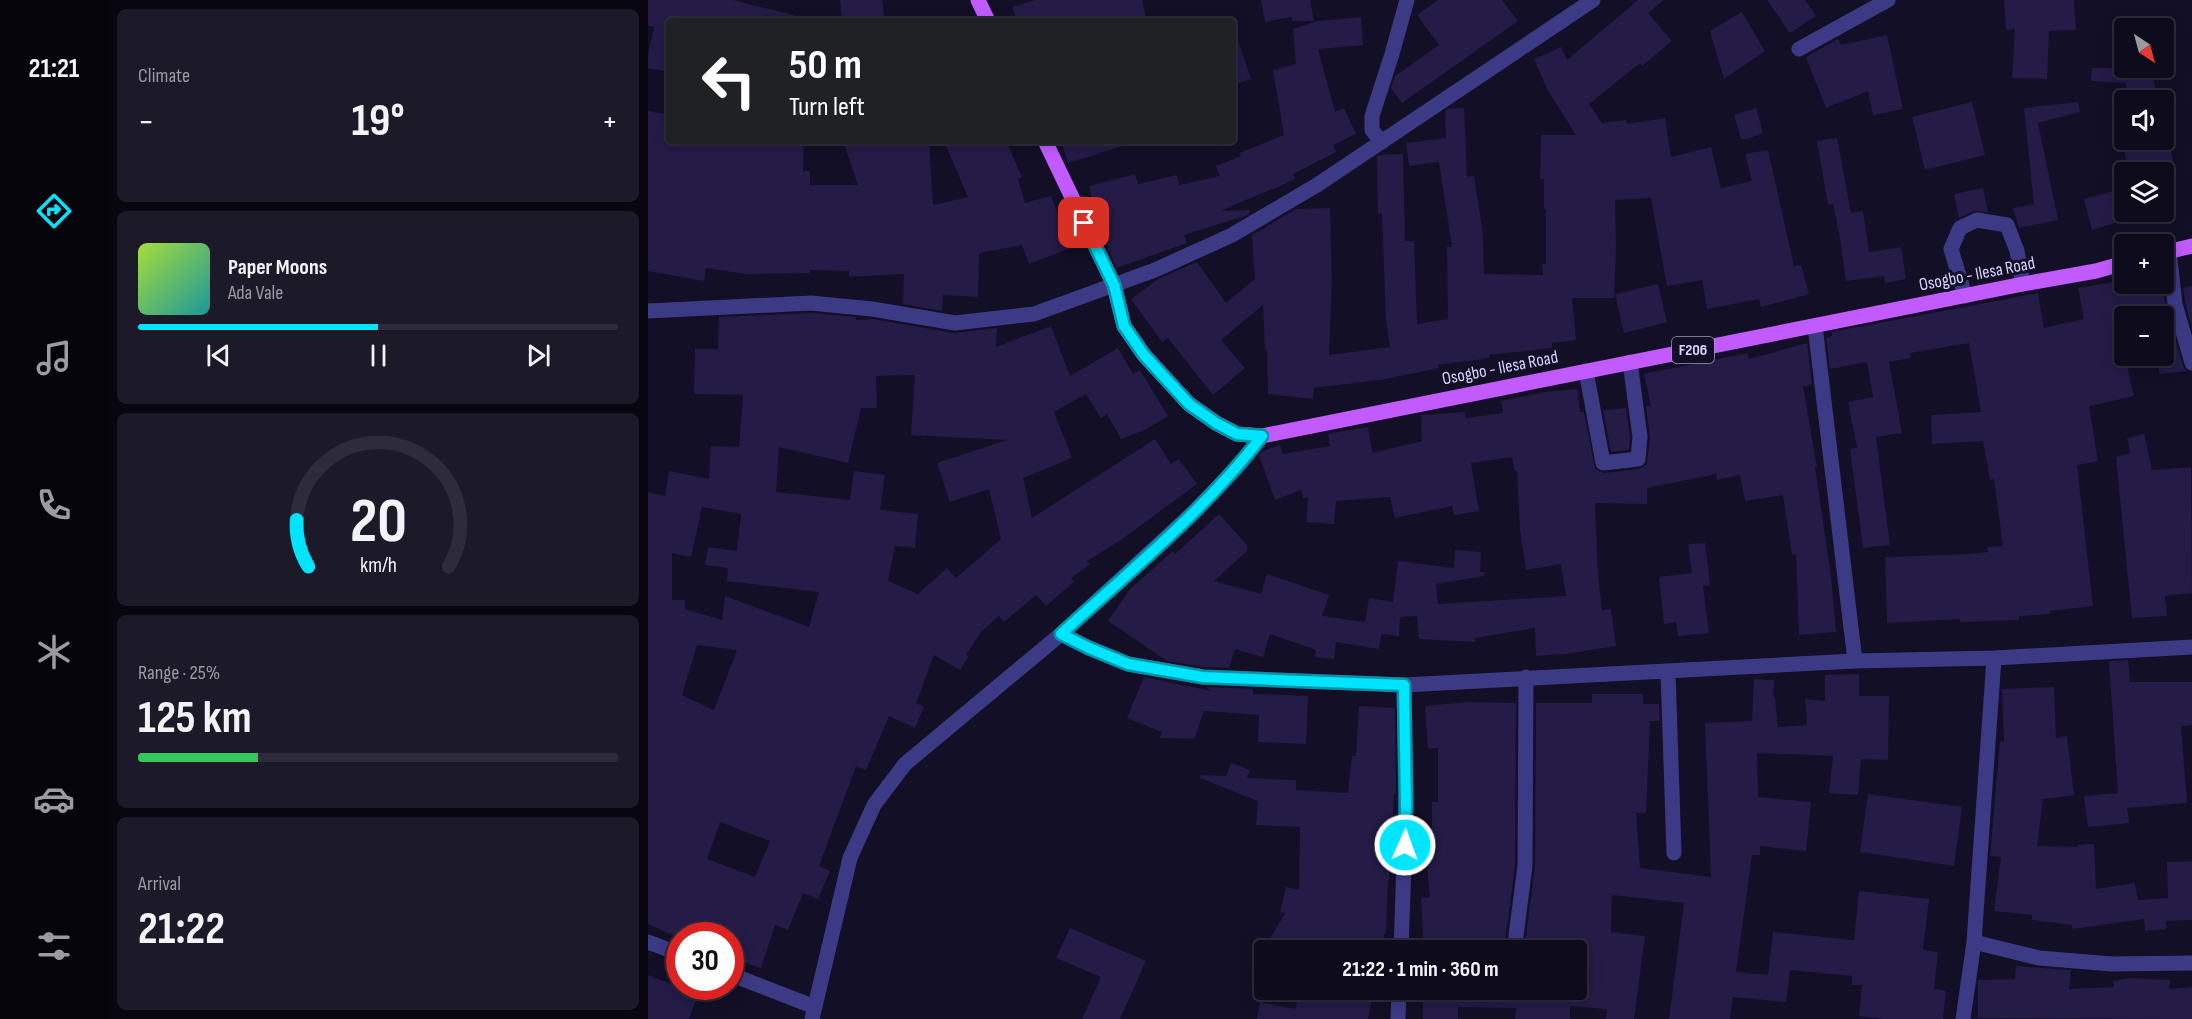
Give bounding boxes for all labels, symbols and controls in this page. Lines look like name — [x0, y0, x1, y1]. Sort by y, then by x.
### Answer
north arrow — [2114, 18, 2174, 78]
map controls — [2114, 18, 2174, 366]
text: 50 m — [789, 40, 862, 91]
icon: left — [690, 42, 768, 120]
text: 21:21 — [29, 53, 79, 85]
text: Climate — [138, 64, 190, 88]
button: sound — [2114, 90, 2174, 150]
text: Turn left — [789, 91, 865, 123]
text: 19° — [351, 94, 405, 149]
text: − — [138, 102, 154, 142]
text: + — [602, 102, 618, 142]
button: layers — [2114, 162, 2174, 222]
icon: directions — [33, 190, 75, 232]
pin — [1058, 197, 1109, 248]
icon: arrive — [1067, 206, 1100, 239]
button: + — [2114, 234, 2174, 294]
street label: Osogbo - Ilesa Road — [1917, 252, 2037, 296]
text: Paper Moons — [228, 254, 327, 281]
text: Ada Vale — [228, 281, 283, 305]
button: − — [2114, 306, 2174, 366]
icon: music — [33, 337, 75, 379]
road number: F206 — [1672, 337, 1714, 363]
icon: previous — [202, 339, 235, 372]
icon: pause — [362, 339, 395, 372]
icon: next — [522, 339, 555, 372]
street label: Osogbo - Ilesa Road — [1440, 346, 1560, 390]
icon: phone — [33, 484, 75, 526]
text: 20 — [349, 485, 407, 560]
text: km/h — [359, 553, 397, 578]
icon: climate — [33, 631, 75, 673]
text: Range · 25% — [138, 661, 220, 685]
text: 125 km — [138, 691, 251, 746]
icon: car — [33, 778, 75, 820]
position arrow — [1373, 813, 1437, 877]
text: Arrival — [138, 872, 181, 896]
text: 21:22 — [138, 902, 225, 957]
speed limit sign: 30 — [666, 922, 744, 1000]
icon: filters — [33, 925, 75, 967]
text: 21:22 · 1 min · 360 m — [1342, 956, 1499, 983]

